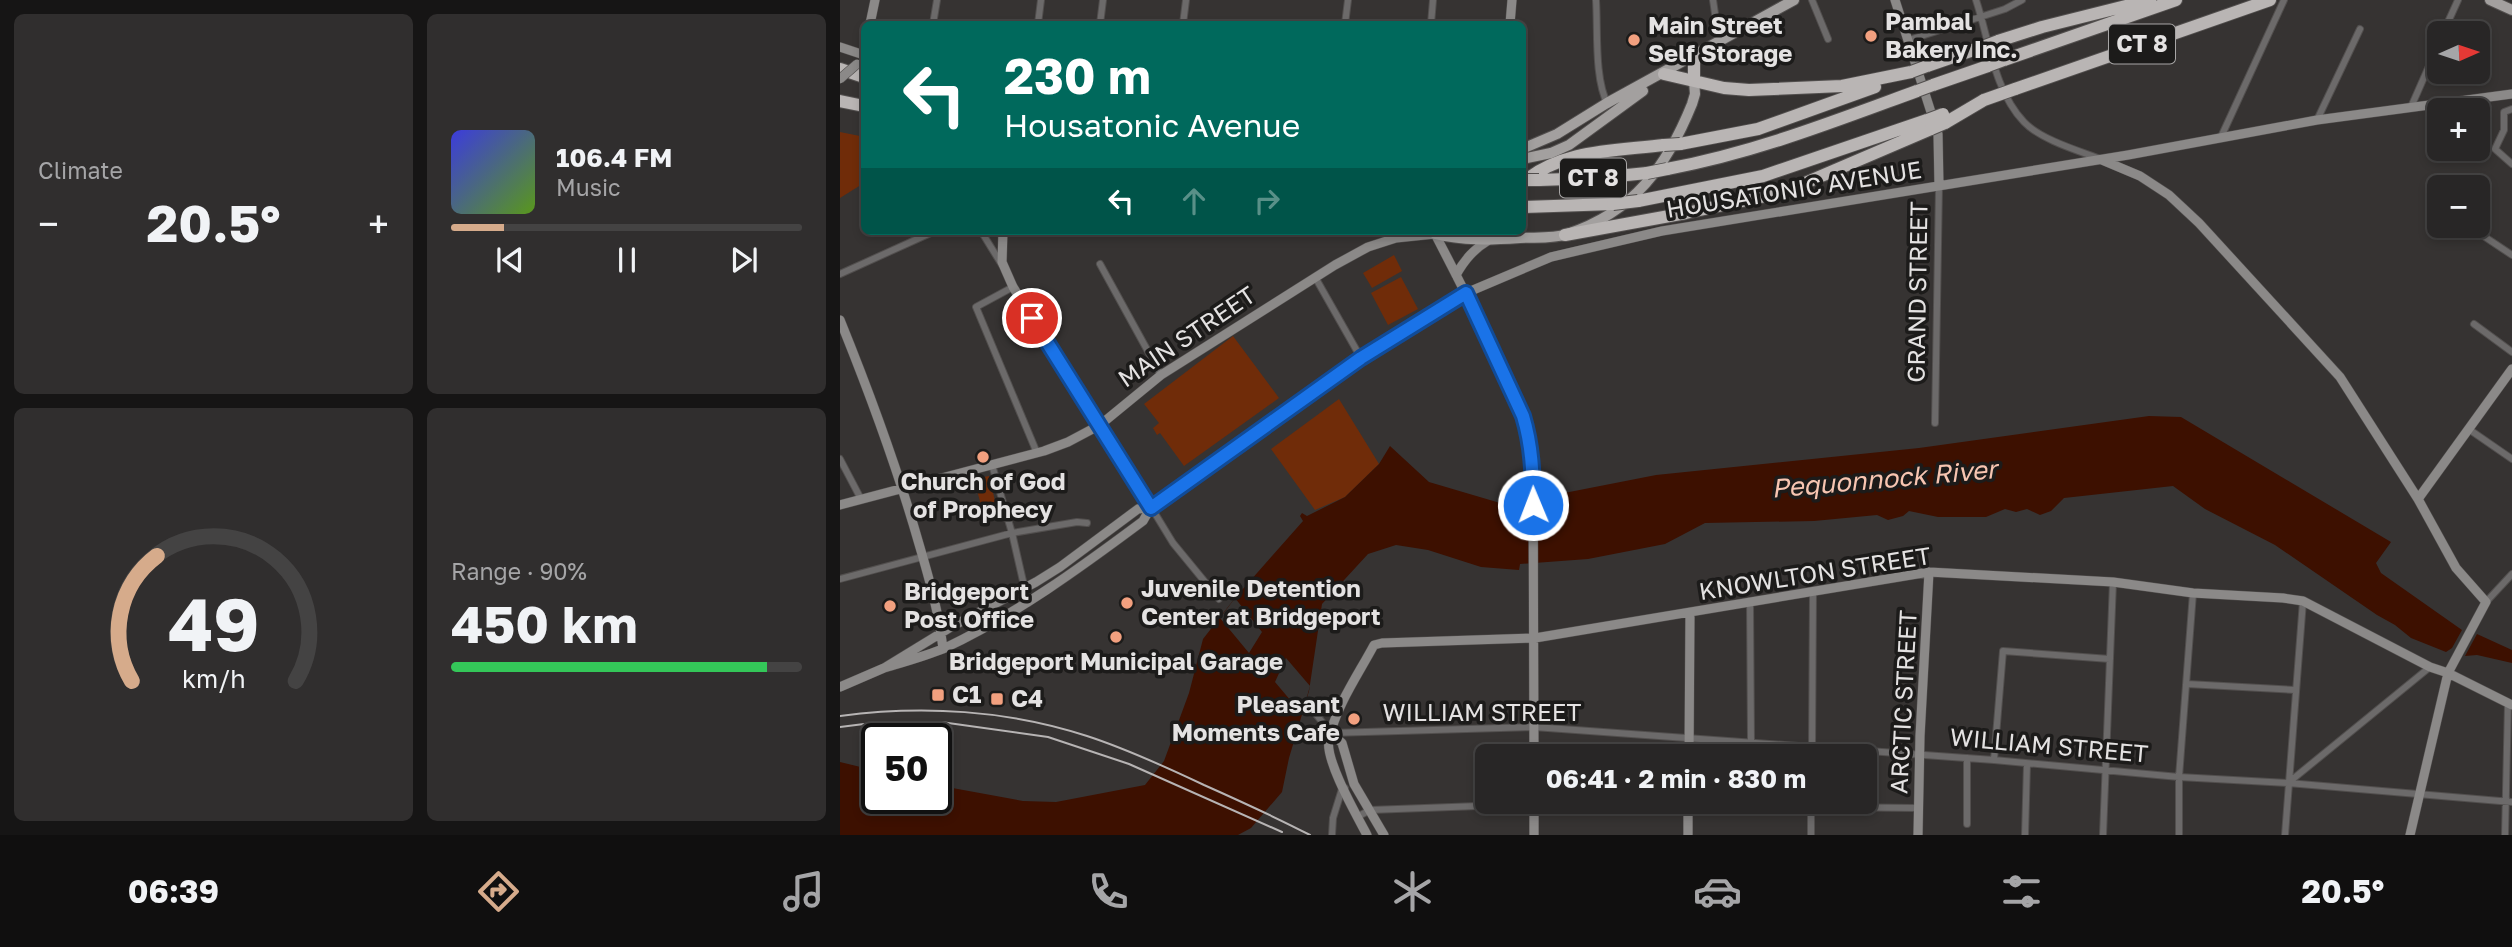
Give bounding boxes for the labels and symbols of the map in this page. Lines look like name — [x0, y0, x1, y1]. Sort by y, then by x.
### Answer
place label: Pambal Bakery Inc. — [1885, 6, 2018, 63]
place label: Main Street Self Storage — [1648, 10, 1792, 67]
north arrow — [2427, 21, 2490, 84]
road number: CT 8 — [2109, 24, 2175, 64]
marker: Pambal Bakery Inc. — [1863, 28, 1879, 44]
marker: Main Street Self Storage — [1626, 32, 1642, 48]
street label: HOUSATONIC AVENUE — [1664, 154, 1923, 223]
road number: CT 8 — [1560, 158, 1626, 197]
street label: GRAND STREET — [1900, 201, 1933, 383]
street label: MAIN STREET — [1112, 279, 1260, 392]
pin — [1002, 288, 1062, 348]
marker: Church of God of Prophecy — [975, 449, 991, 465]
water label: Pequonnock River — [1770, 453, 2002, 504]
place label: Church of God of Prophecy — [901, 466, 1066, 523]
position arrow — [1496, 468, 1570, 542]
street label: KNOWLTON STREET — [1697, 540, 1933, 605]
place label: Juvenile Detention Center at Bridgeport — [1141, 573, 1381, 630]
place label: Bridgeport Post Office — [904, 576, 1034, 633]
marker: Juvenile Detention Center at Bridgeport — [1119, 595, 1135, 611]
marker: Bridgeport Post Office — [882, 598, 898, 614]
street label: ARCTIC STREET — [1883, 609, 1922, 794]
marker: Bridgeport Municipal Garage — [1108, 629, 1124, 645]
place label: Bridgeport Municipal Garage — [949, 646, 1283, 675]
place label: C1 — [952, 679, 981, 708]
place label: C4 — [1011, 683, 1043, 712]
marker: C1 — [930, 687, 946, 703]
place label: Pleasant Moments Cafe — [1172, 689, 1340, 746]
marker: C4 — [989, 691, 1005, 707]
street label: WILLIAM STREET — [1383, 697, 1582, 726]
marker: Pleasant Moments Cafe — [1346, 711, 1362, 727]
street label: WILLIAM STREET — [1949, 721, 2150, 768]
speed limit sign: 50 — [861, 723, 952, 814]

